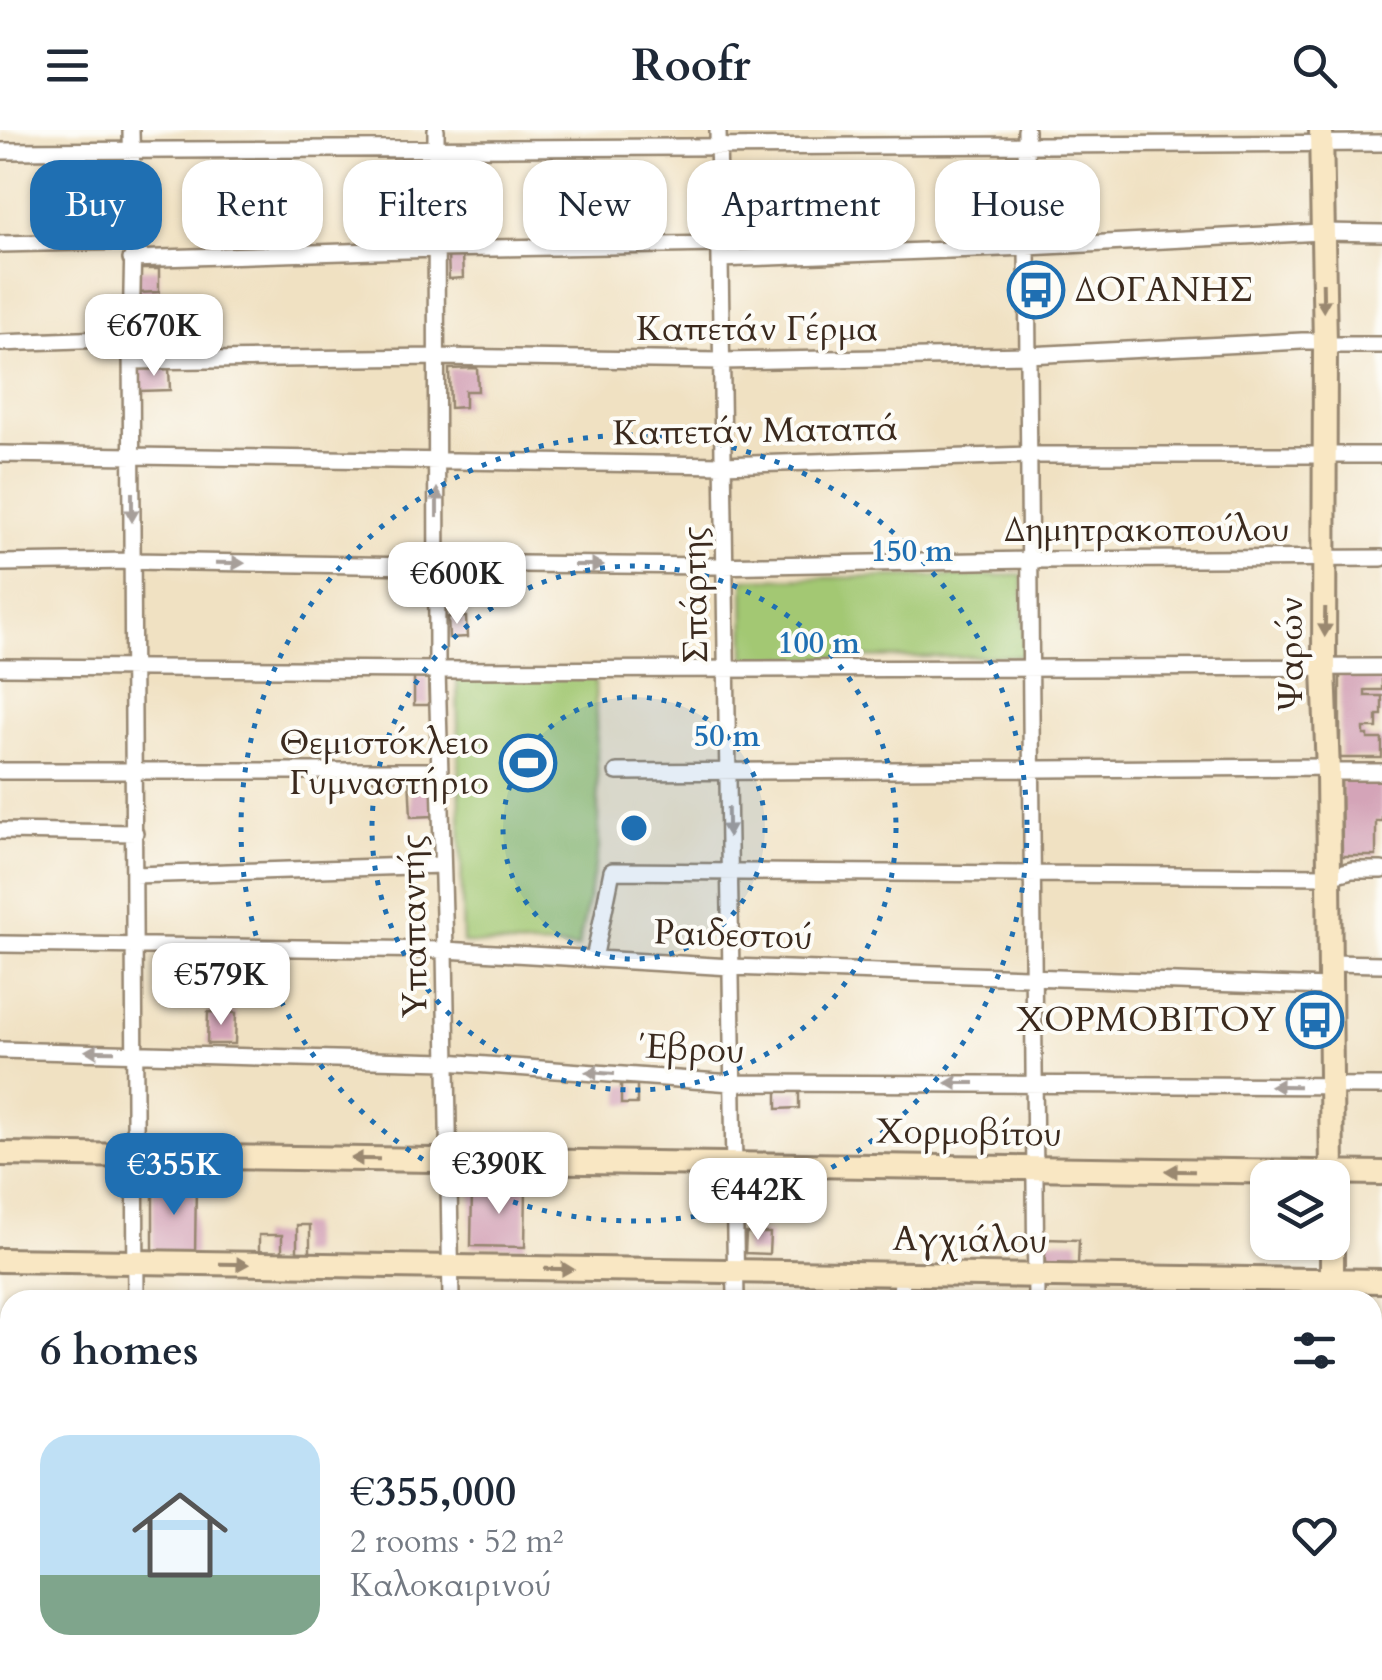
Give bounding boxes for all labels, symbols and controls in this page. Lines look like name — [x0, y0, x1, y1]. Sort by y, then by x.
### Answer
text: Roofr — [631, 35, 751, 96]
icon: menu — [40, 38, 95, 93]
icon: search — [1287, 38, 1342, 93]
chip: Buy — [30, 160, 162, 250]
chip: Rent — [182, 160, 323, 250]
chip: Filters — [343, 160, 503, 250]
chip: New — [523, 160, 667, 250]
chip: Apartment — [687, 160, 915, 250]
chip: House — [935, 160, 1100, 250]
bus stop icon: ΔΟΓΑΝΗΣ — [1006, 260, 1066, 320]
place label: ΔΟΓΑΝΗΣ — [1075, 266, 1253, 314]
one-way arrow — [1315, 282, 1331, 314]
pin: €670K — [84, 294, 224, 379]
text: €670K — [107, 304, 201, 348]
street label: Καπετάν Γέρμα — [636, 305, 878, 353]
street label: Καπετάν Ματαπά — [612, 404, 900, 458]
one-way arrow — [429, 486, 445, 518]
one-way arrow — [124, 492, 140, 524]
street label: Δημητρακοπούλου — [1004, 506, 1290, 554]
street label: Σπάρτης — [670, 526, 720, 664]
text: 150 m — [871, 531, 953, 572]
pin: €600K — [387, 542, 527, 627]
text: €600K — [410, 552, 504, 596]
one-way arrow — [214, 555, 246, 571]
one-way arrow — [574, 557, 606, 573]
street label: Ψαρών — [1267, 597, 1315, 711]
one-way arrow — [1316, 607, 1332, 639]
text: 100 m — [778, 623, 860, 664]
text: 50 m — [694, 716, 761, 757]
place label: Θεμιστόκλειο Γυμναστήριο — [279, 719, 489, 807]
sports icon: Θεμιστόκλειο Γυμναστήριο — [498, 733, 558, 793]
one-way arrow — [721, 807, 737, 839]
centre of rings — [616, 810, 652, 846]
street label: Υπαπαντής — [388, 834, 440, 1018]
street label: Ραιδεστού — [653, 908, 813, 962]
pin: €579K — [151, 943, 291, 1028]
text: €579K — [174, 953, 268, 997]
bus stop icon: ΧΟΡΜΟΒΙΤΟΥ — [1285, 990, 1345, 1050]
place label: ΧΟΡΜΟΒΙΤΟΥ — [1017, 996, 1277, 1044]
street label: Έβρου — [637, 1022, 746, 1076]
one-way arrow — [84, 1043, 116, 1059]
one-way arrow — [583, 1065, 615, 1081]
one-way arrow — [943, 1075, 975, 1091]
one-way arrow — [1268, 1078, 1300, 1094]
street label: Χορμοβίτου — [876, 1107, 1062, 1159]
pin: €390K — [429, 1132, 569, 1217]
pin: €355K — [104, 1133, 244, 1218]
text: €390K — [452, 1142, 546, 1186]
text: €355K — [127, 1143, 221, 1187]
one-way arrow — [348, 1151, 380, 1167]
pin: €442K — [688, 1158, 828, 1243]
map controls — [1250, 1160, 1350, 1260]
button: layers — [1250, 1160, 1350, 1260]
one-way arrow — [1163, 1162, 1195, 1178]
text: €442K — [711, 1168, 805, 1212]
street label: Αγχιάλου — [892, 1215, 1048, 1265]
one-way arrow — [218, 1256, 250, 1272]
one-way arrow — [543, 1261, 575, 1277]
text: 6 homes — [40, 1322, 198, 1379]
icon: filters — [1287, 1323, 1342, 1378]
text: €355,000 — [350, 1463, 516, 1520]
icon: home — [120, 1475, 240, 1595]
icon: heart — [1287, 1508, 1342, 1563]
text: 2 rooms · 52 m² — [350, 1520, 563, 1564]
text: Καλοκαιρινού — [350, 1564, 551, 1608]

